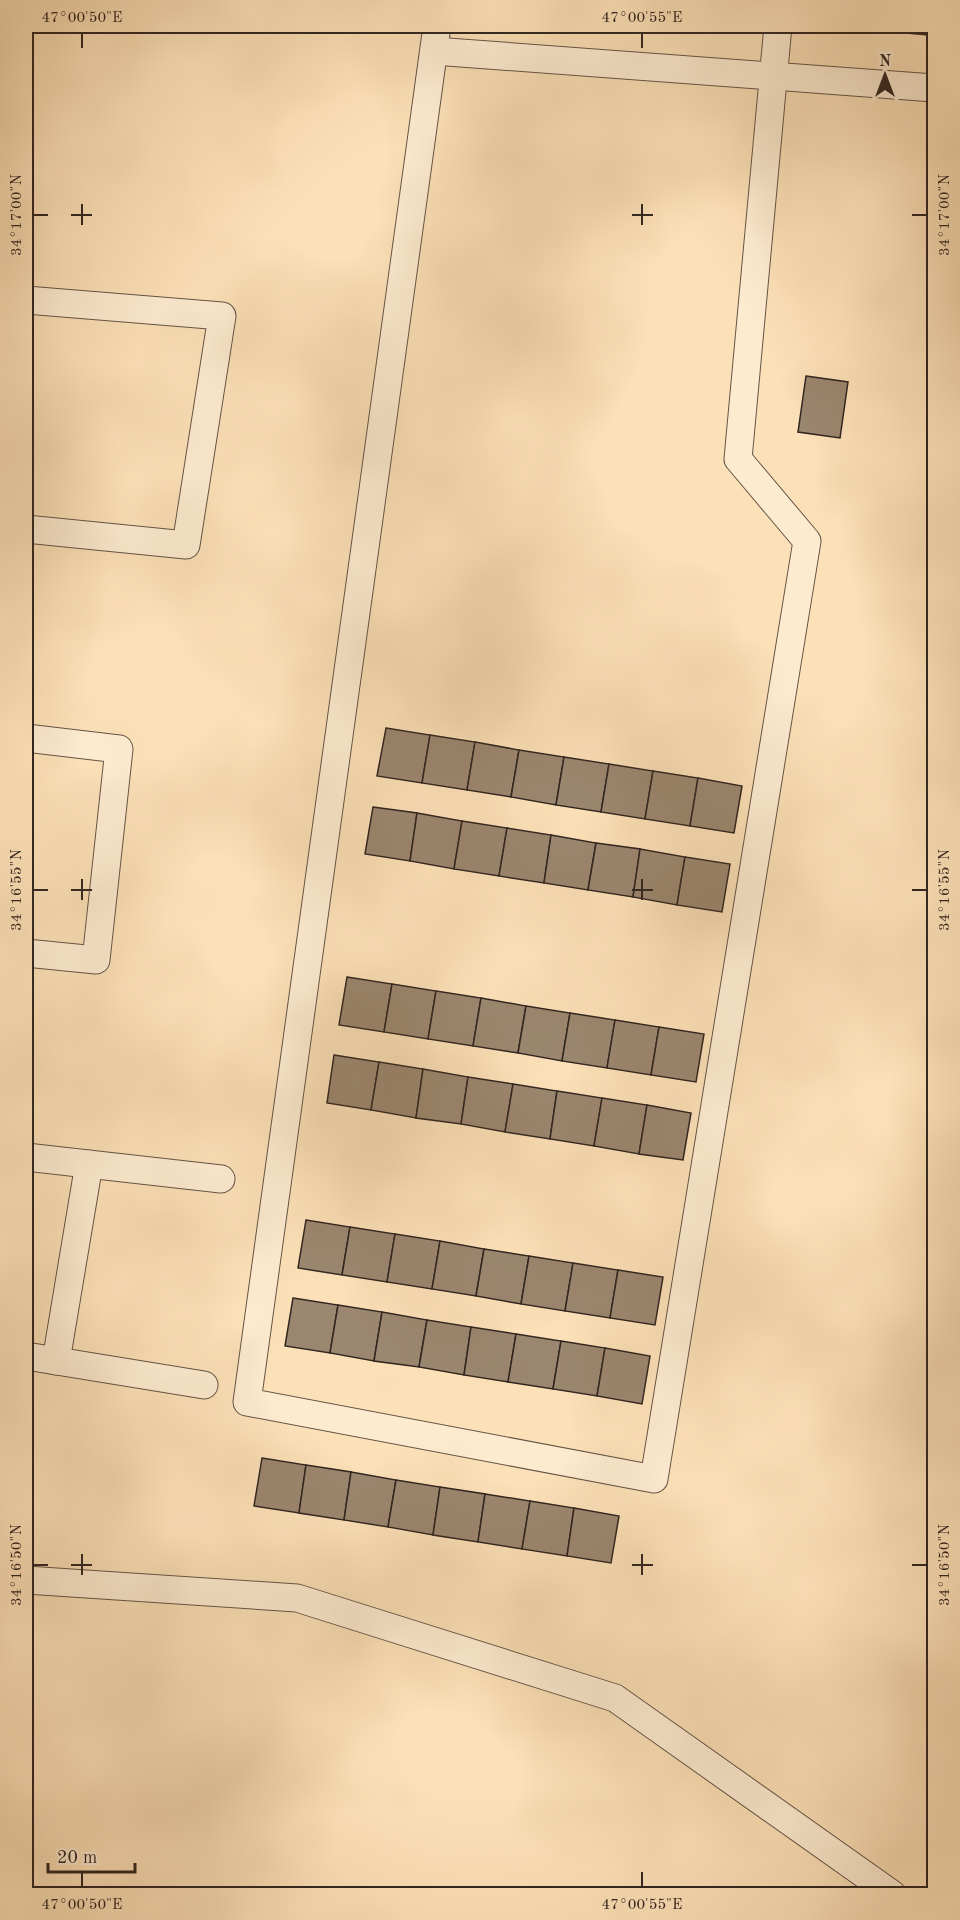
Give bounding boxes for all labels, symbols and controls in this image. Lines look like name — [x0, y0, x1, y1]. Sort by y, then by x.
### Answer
text: 47°00'50"E — [42, 11, 122, 26]
text: 47°00'55"E — [602, 11, 682, 26]
north arrow — [855, 45, 915, 105]
text: N — [879, 54, 892, 70]
text: 34°17'00"N — [10, 174, 25, 256]
text: 34°17'00"N — [938, 174, 953, 256]
text: 34°16'55"N — [10, 849, 25, 931]
text: 34°16'55"N — [938, 849, 953, 931]
text: 34°16'50"N — [10, 1524, 25, 1606]
text: 34°16'50"N — [938, 1524, 953, 1606]
scale bar — [48, 1836, 135, 1874]
text: 20 m — [57, 1849, 97, 1867]
text: 47°00'50"E — [42, 1898, 122, 1913]
text: 47°00'55"E — [602, 1898, 682, 1913]

